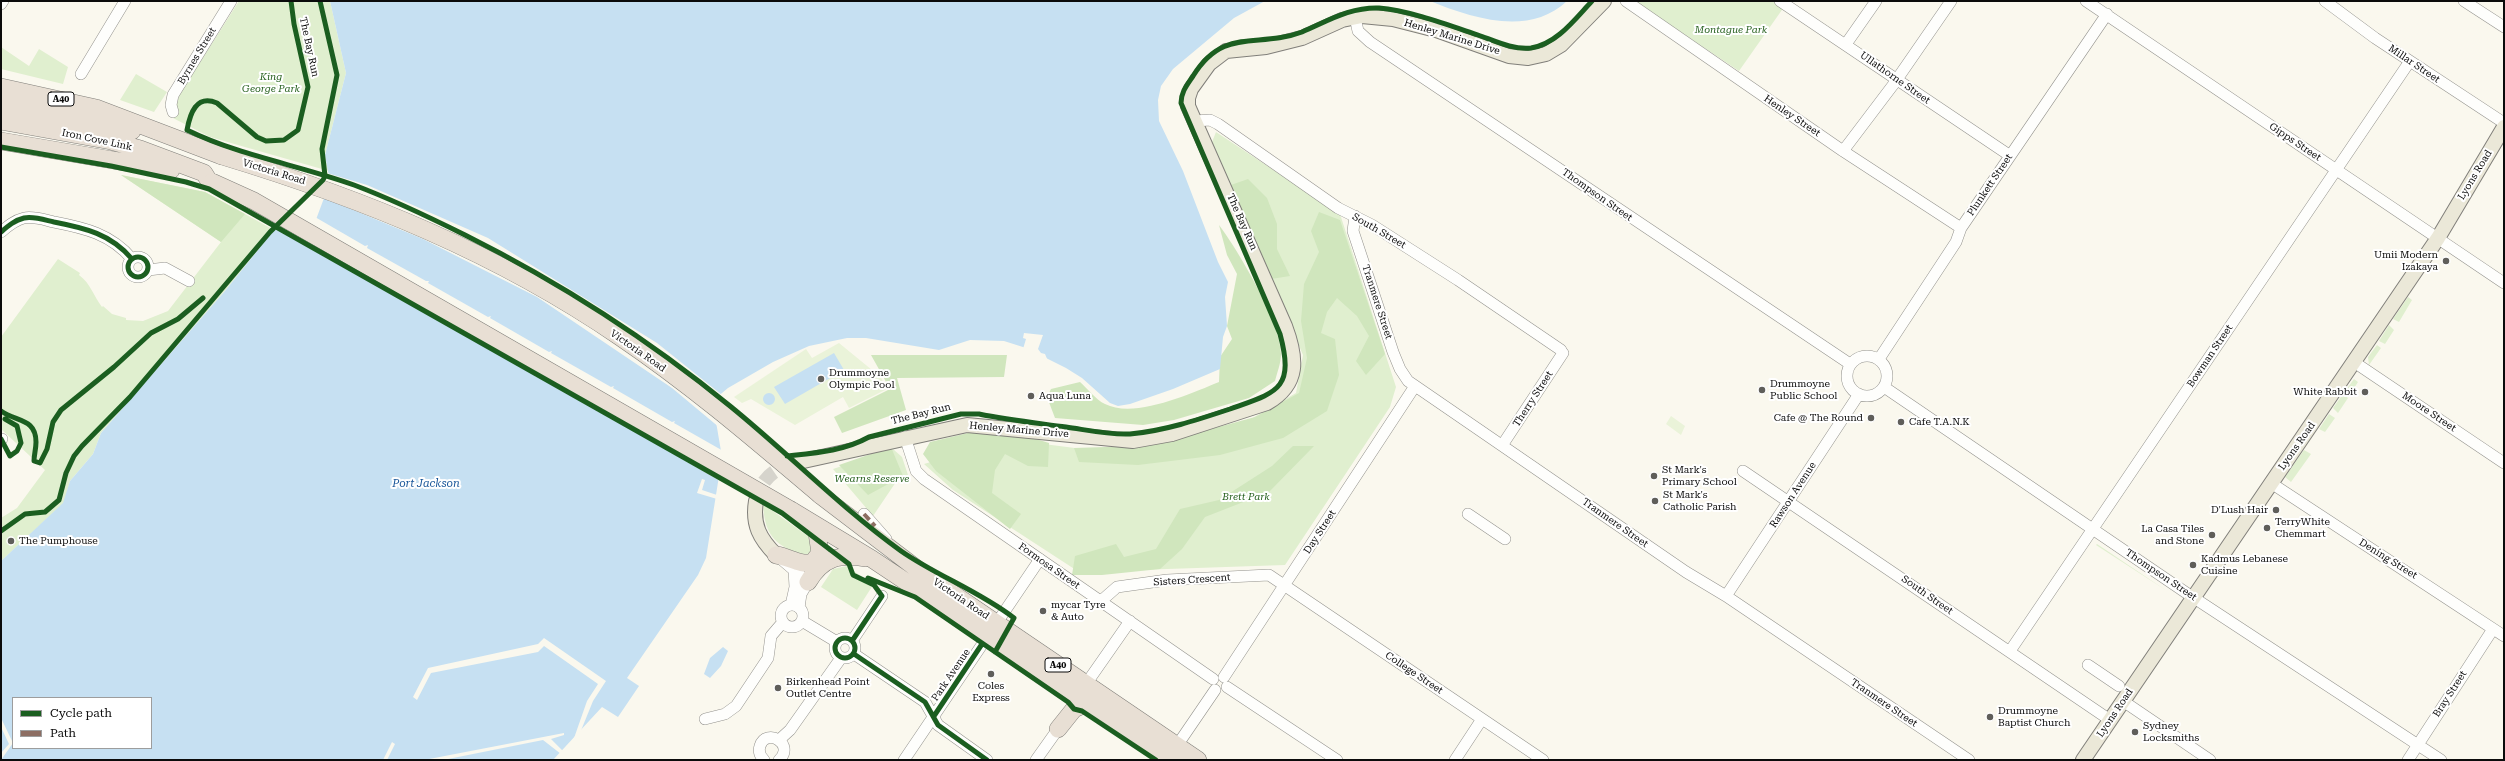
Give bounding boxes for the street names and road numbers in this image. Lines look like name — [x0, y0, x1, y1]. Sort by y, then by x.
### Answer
street label: The Bay Run — [297, 16, 321, 78]
street label: Henley Marine Drive — [1403, 17, 1501, 57]
street label: Byrnes Street — [175, 25, 219, 87]
street label: Millar Street — [2386, 42, 2442, 86]
street label: Ullathorne Street — [1857, 49, 1933, 107]
road number: A40 — [48, 92, 74, 106]
street label: Henley Street — [1761, 93, 1823, 139]
street label: Gipps Street — [2267, 120, 2323, 164]
street label: Iron Cove Link — [61, 127, 133, 153]
street label: Lyons Road — [2455, 148, 2495, 202]
street label: Plunkett Street — [1965, 152, 2015, 218]
street label: Victoria Road — [241, 157, 307, 187]
street label: Thompson Street — [1559, 166, 1635, 224]
street label: The Bay Run — [1224, 192, 1260, 252]
street label: South Street — [1350, 211, 1408, 251]
street label: Tranmere Street — [1359, 263, 1395, 341]
street label: Bowman Street — [2185, 322, 2235, 390]
street label: Victoria Road — [608, 327, 668, 375]
street label: Therry Street — [1510, 369, 1556, 429]
street label: Moore Street — [2400, 390, 2458, 434]
street label: The Bay Run — [890, 401, 952, 427]
street label: Henley Marine Drive — [969, 420, 1069, 440]
street label: Lyons Road — [2276, 420, 2318, 472]
street label: Rawson Avenue — [1767, 460, 1819, 530]
street label: Tranmere Street — [1580, 496, 1650, 550]
street label: Day Street — [1301, 508, 1339, 556]
street label: Dening Street — [2357, 536, 2419, 582]
street label: Formosa Street — [1016, 540, 1082, 592]
street label: Thompson Street — [2123, 547, 2199, 603]
street label: Sisters Crescent — [1153, 571, 1231, 589]
street label: South Street — [1899, 573, 1955, 617]
street label: Victoria Road — [931, 576, 991, 622]
street label: Park Avenue — [929, 647, 973, 703]
street label: College Street — [1383, 649, 1445, 697]
road number: A40 — [1045, 658, 1071, 672]
street label: Bray Street — [2431, 669, 2469, 719]
street label: Tranmere Street — [1848, 676, 1920, 730]
street label: Lyons Road — [2094, 686, 2136, 740]

